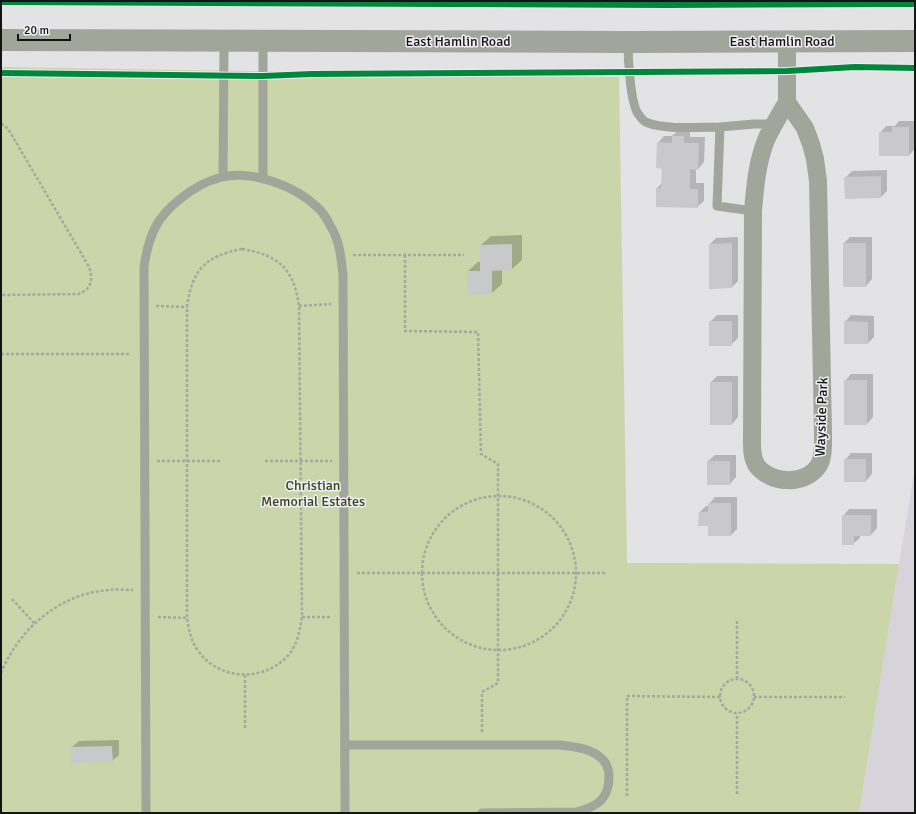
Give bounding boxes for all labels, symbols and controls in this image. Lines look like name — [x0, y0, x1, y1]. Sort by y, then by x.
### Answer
scale bar — [18, 16, 70, 42]
text: 20 m — [24, 23, 49, 38]
street label: East Hamlin Road — [405, 33, 511, 50]
street label: East Hamlin Road — [729, 33, 835, 50]
street label: Wayside Park — [812, 377, 831, 457]
park label: Christian Memorial Estates — [261, 477, 365, 510]

